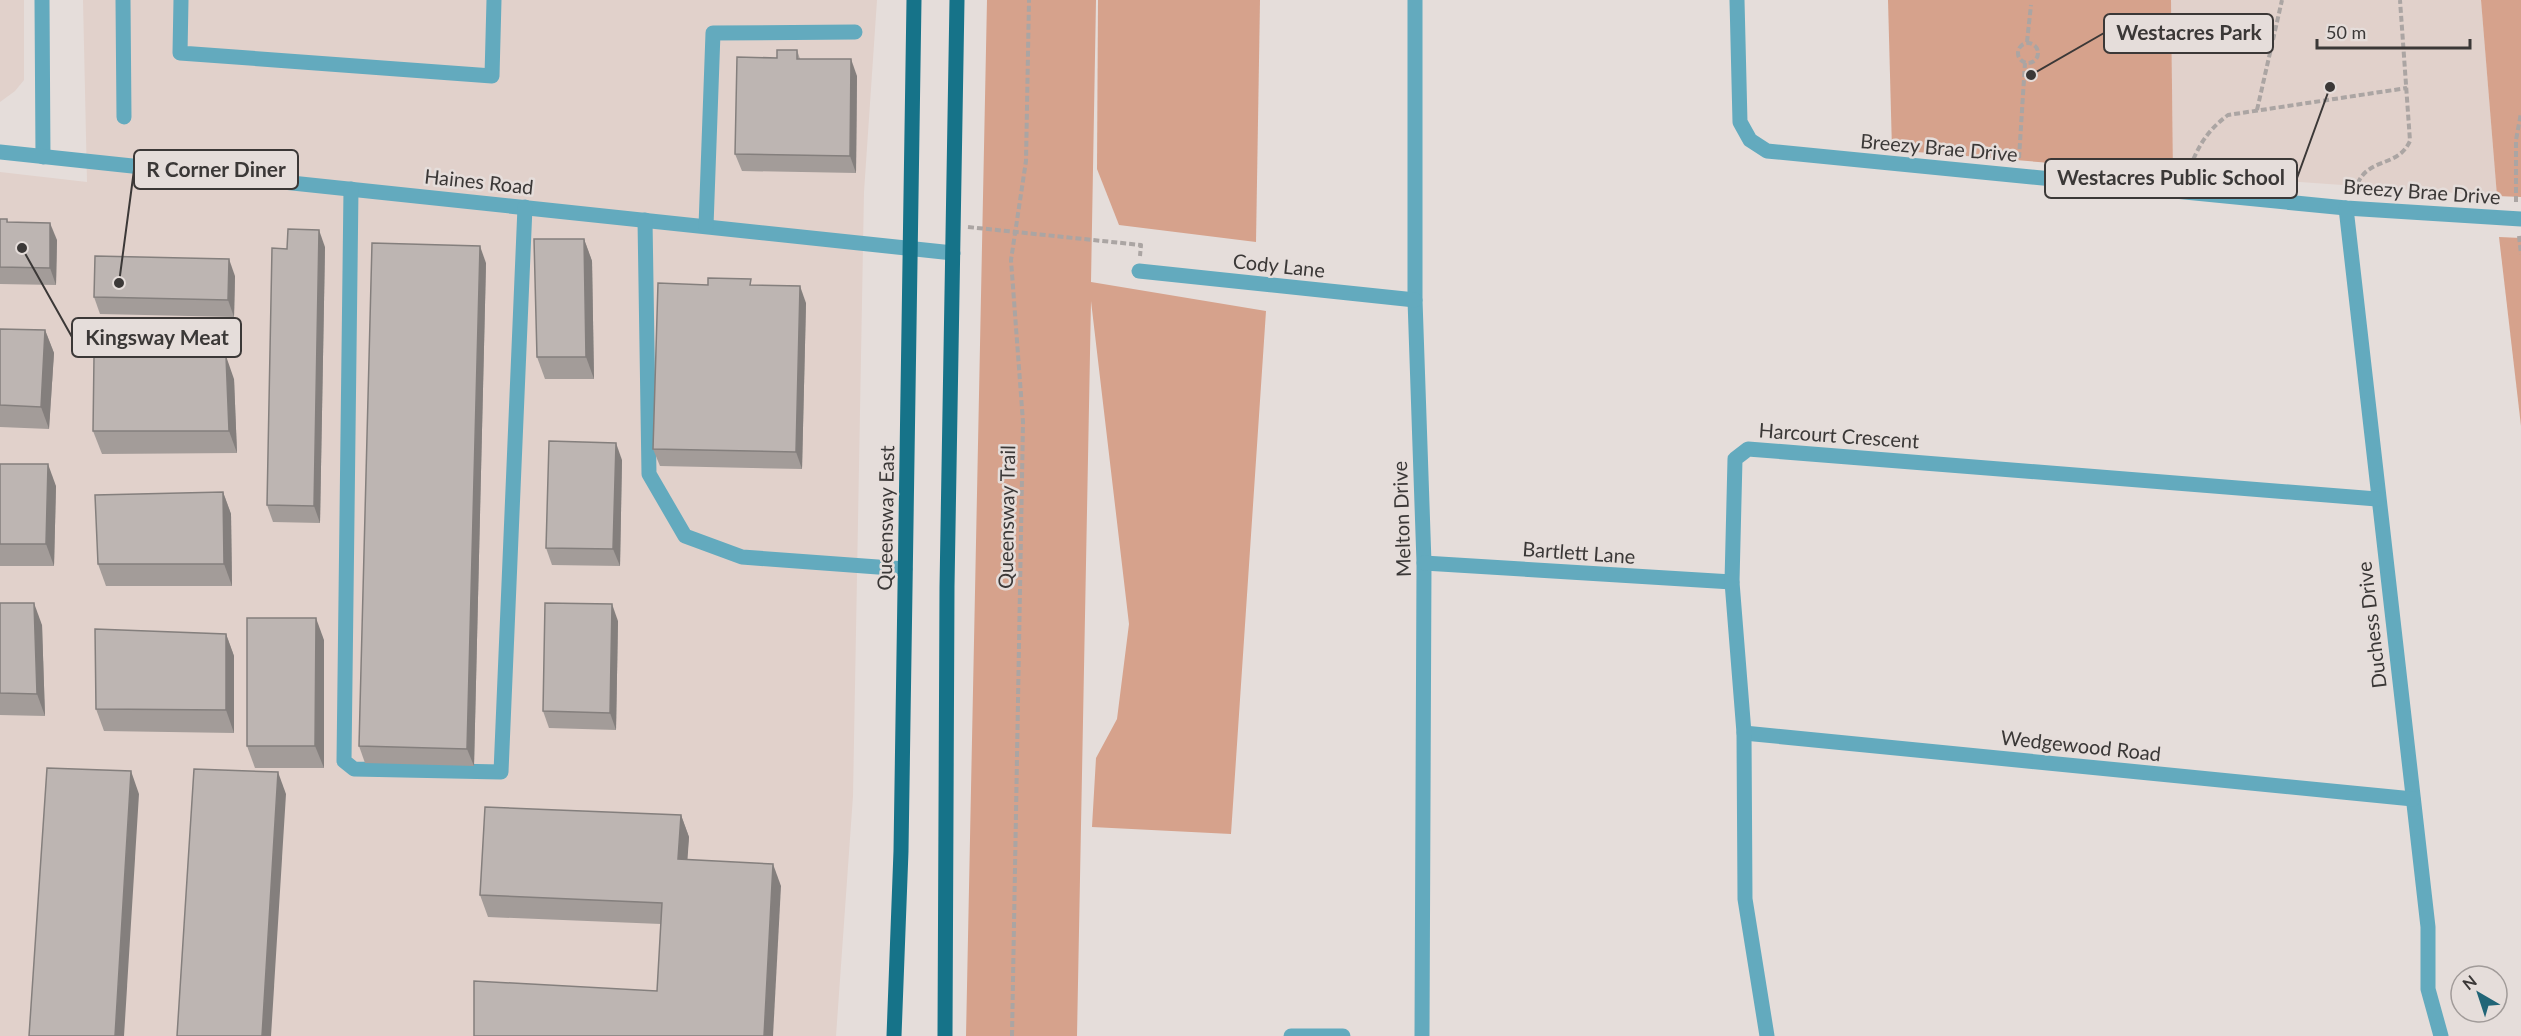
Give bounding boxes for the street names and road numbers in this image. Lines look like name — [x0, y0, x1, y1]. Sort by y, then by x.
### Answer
street label: Breezy Brae Drive — [1859, 128, 2019, 166]
street label: Haines Road — [423, 163, 535, 199]
street label: Breezy Brae Drive — [2342, 174, 2502, 208]
street label: Cody Lane — [1232, 248, 1326, 282]
street label: Harcourt Crescent — [1758, 417, 1920, 453]
street label: Queensway East — [872, 445, 898, 591]
street label: Queensway Trail — [993, 445, 1019, 589]
street label: Melton Drive — [1387, 461, 1415, 577]
street label: Bartlett Lane — [1522, 536, 1636, 568]
street label: Duchess Drive — [2351, 560, 2391, 690]
street label: Wedgewood Road — [2000, 725, 2162, 765]

